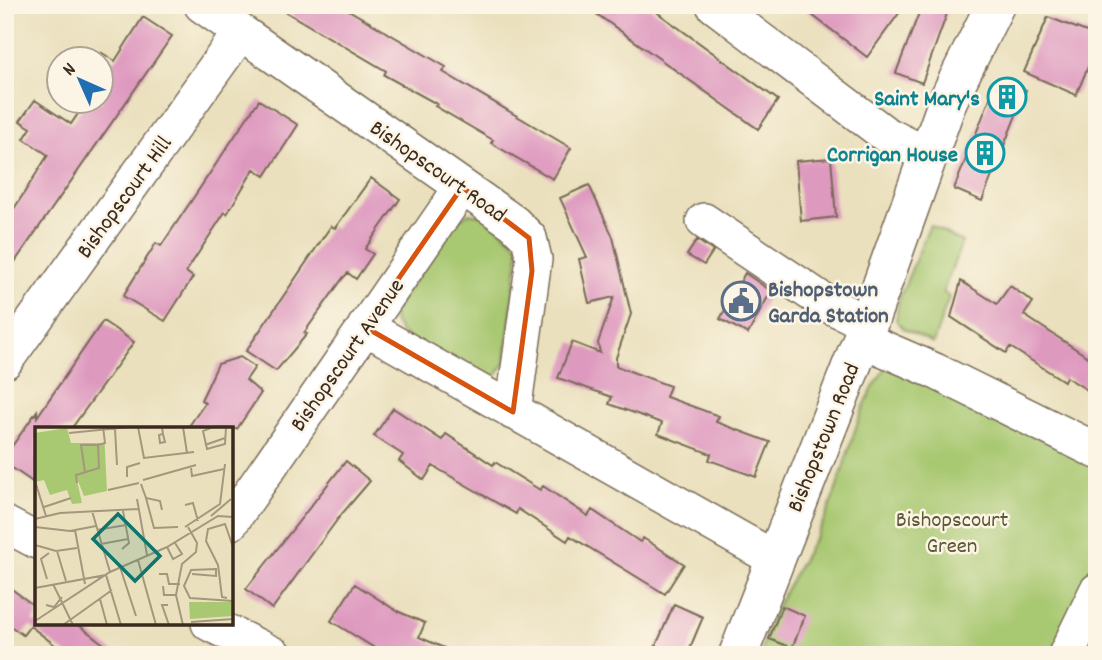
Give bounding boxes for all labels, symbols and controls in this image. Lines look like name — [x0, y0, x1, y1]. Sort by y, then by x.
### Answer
north arrow — [46, 46, 116, 116]
text: N — [58, 58, 83, 83]
building icon: Saint Mary's — [986, 76, 1028, 118]
place label: Saint Mary's — [874, 84, 980, 117]
street label: Bishopscourt Road — [362, 113, 512, 232]
street label: Bishopscourt Hill — [70, 129, 182, 266]
building icon: Corrigan House — [964, 132, 1006, 174]
place label: Corrigan House — [827, 140, 958, 173]
street label: Bishopscourt Avenue — [284, 273, 414, 439]
place label: Bishopstown Garda Station — [768, 275, 889, 334]
public building icon: Bishopstown Garda Station — [720, 280, 762, 322]
street label: Bishopstown Road — [780, 359, 870, 518]
inset map — [35, 427, 233, 625]
park label: Bishopscourt Green — [896, 505, 1008, 564]

